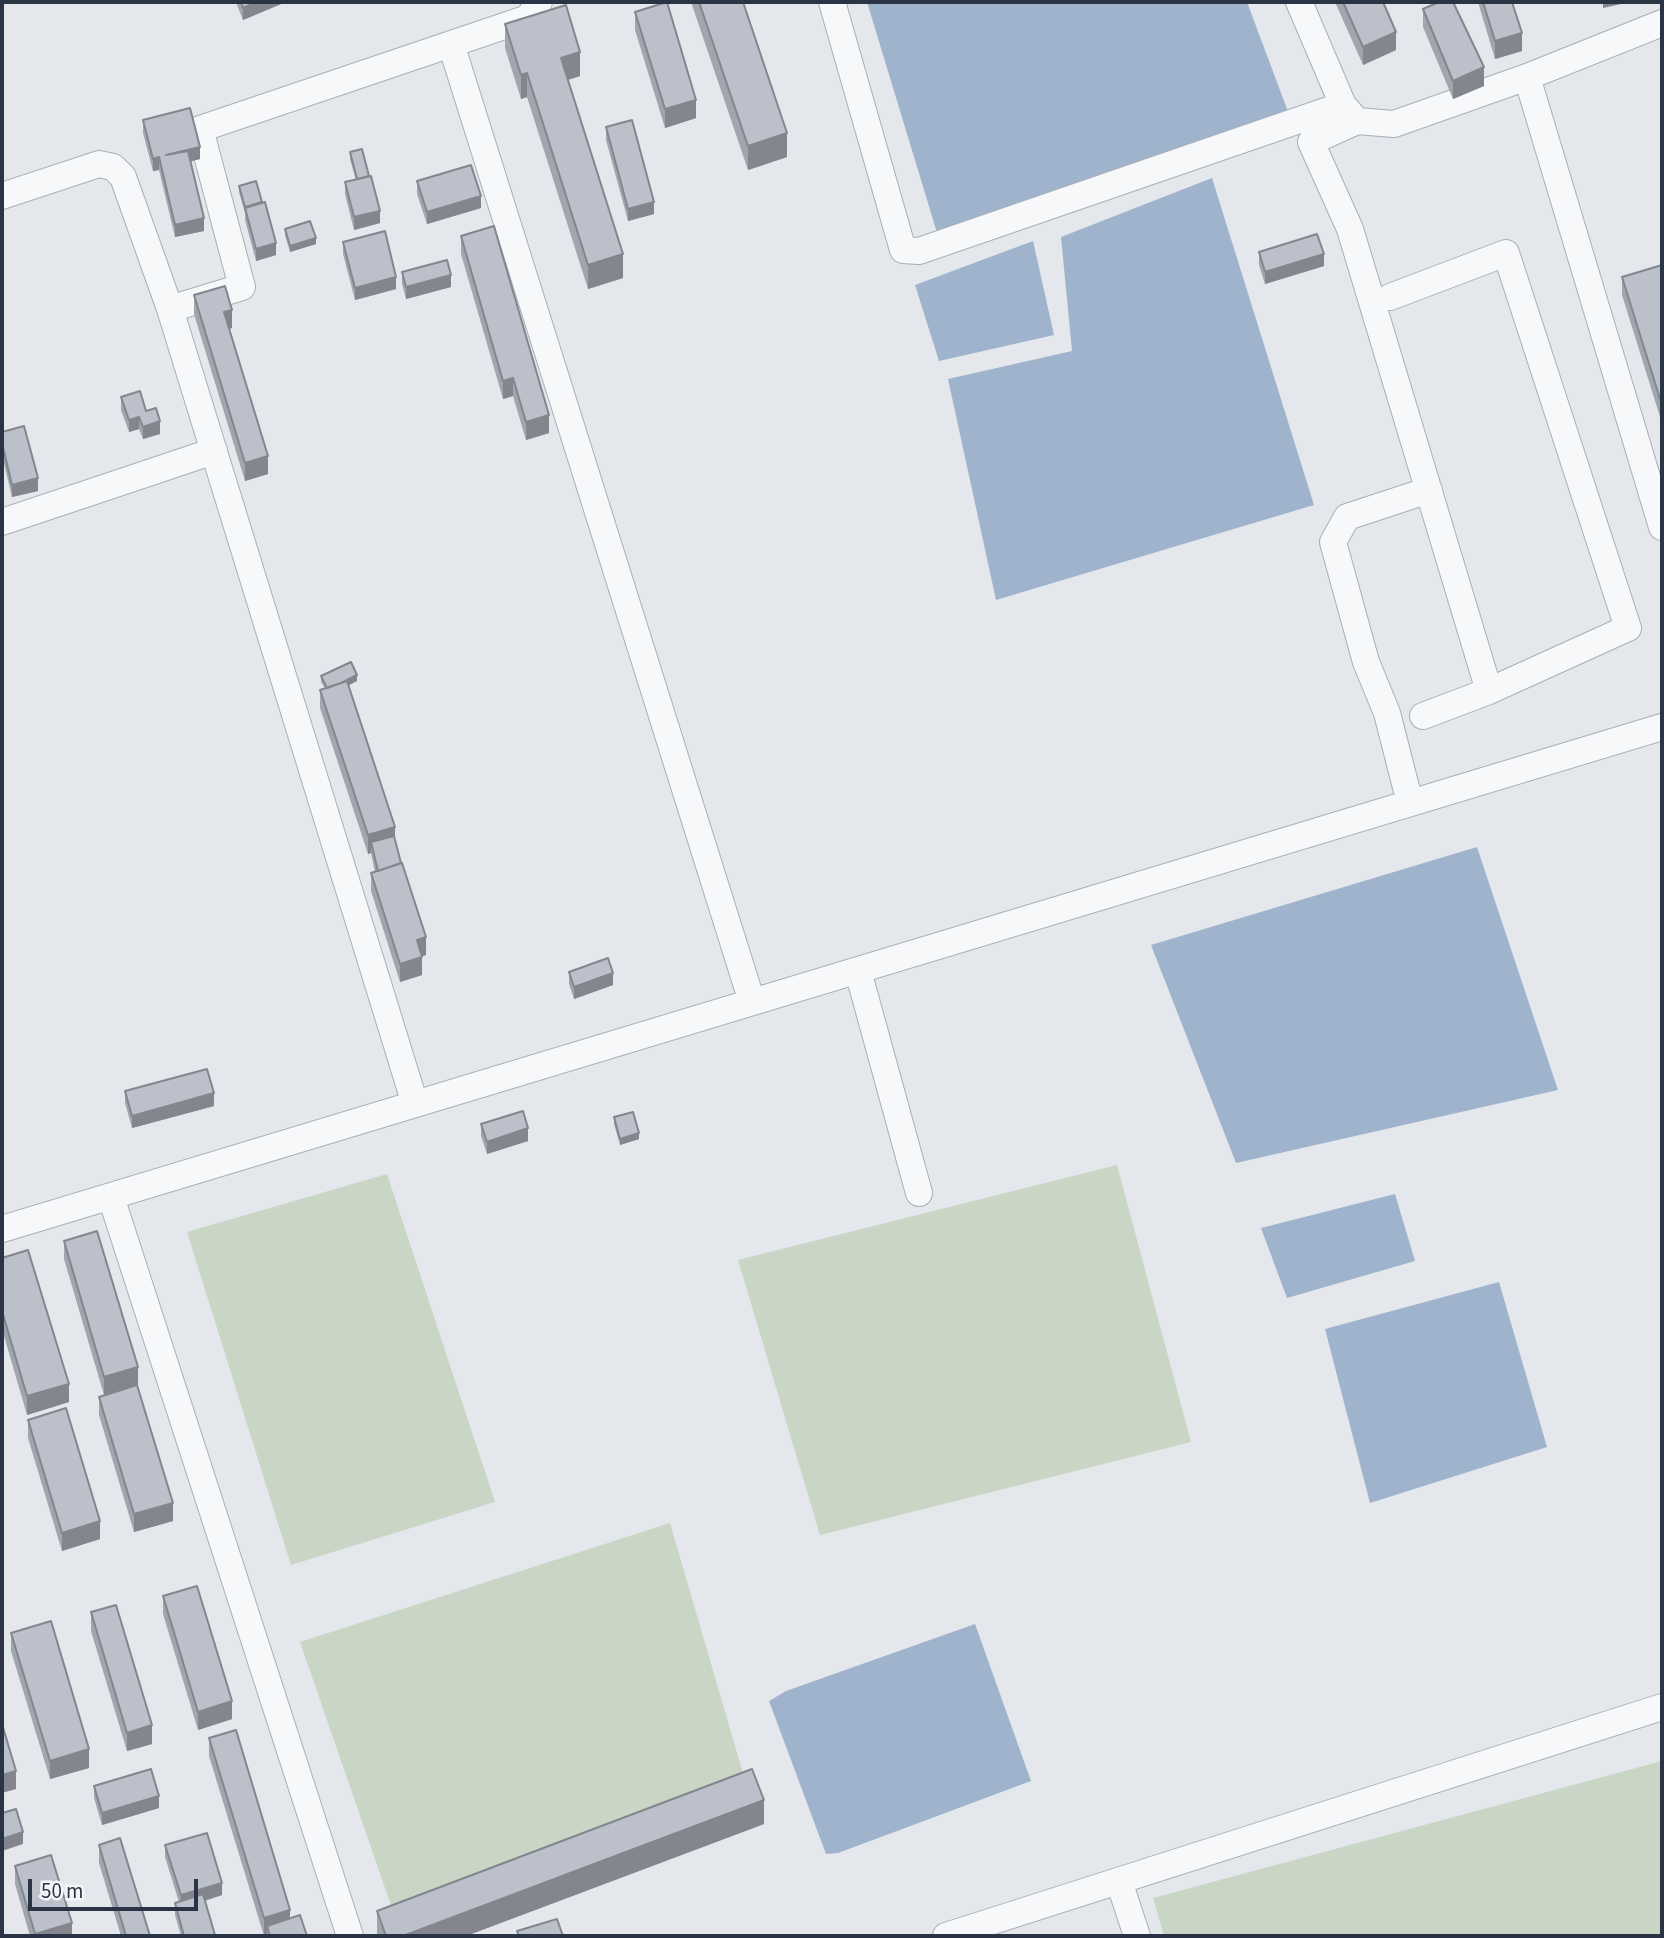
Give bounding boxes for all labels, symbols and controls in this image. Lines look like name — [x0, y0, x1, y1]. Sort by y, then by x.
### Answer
scale bar — [32, 1864, 201, 1908]
text: 50 m — [41, 1876, 83, 1906]

